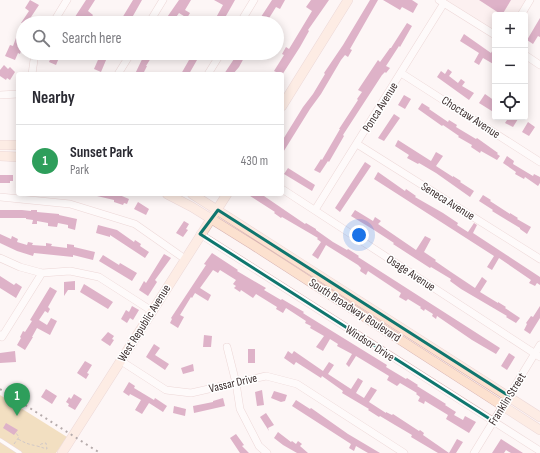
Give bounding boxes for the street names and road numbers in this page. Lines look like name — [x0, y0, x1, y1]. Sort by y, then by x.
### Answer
street label: Ponca Avenue — [359, 80, 402, 135]
street label: Choctaw Avenue — [439, 93, 503, 142]
street label: Seneca Avenue — [418, 179, 477, 224]
street label: Osage Avenue — [383, 252, 438, 295]
street label: South Broadway Boulevard — [306, 275, 403, 346]
street label: West Republic Avenue — [115, 282, 174, 365]
street label: Windsor Drive — [342, 322, 397, 365]
street label: Franklin Street — [485, 370, 530, 428]
street label: Vassar Drive — [208, 371, 259, 396]

